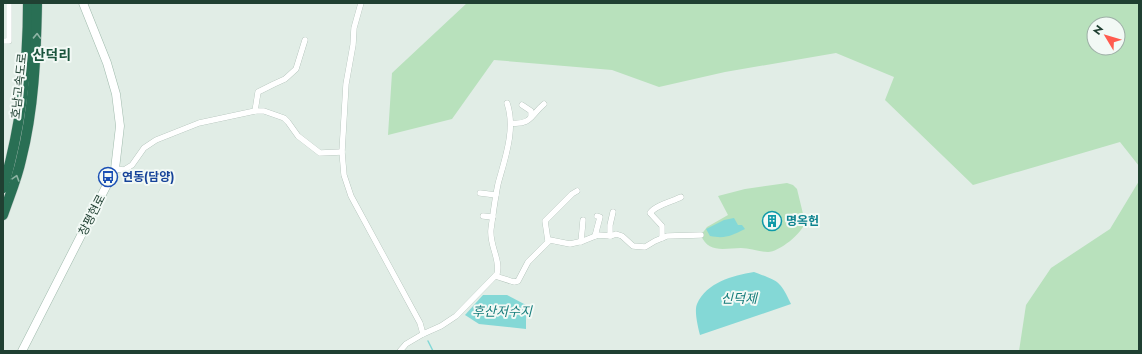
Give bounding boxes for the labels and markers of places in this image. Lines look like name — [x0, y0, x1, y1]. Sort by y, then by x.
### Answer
bus stop icon: 연동(담양) — [97, 166, 119, 188]
place label: 연동(담양) — [122, 168, 174, 186]
building icon: 명옥헌 — [761, 210, 783, 232]
place label: 명옥헌 — [786, 212, 819, 230]

